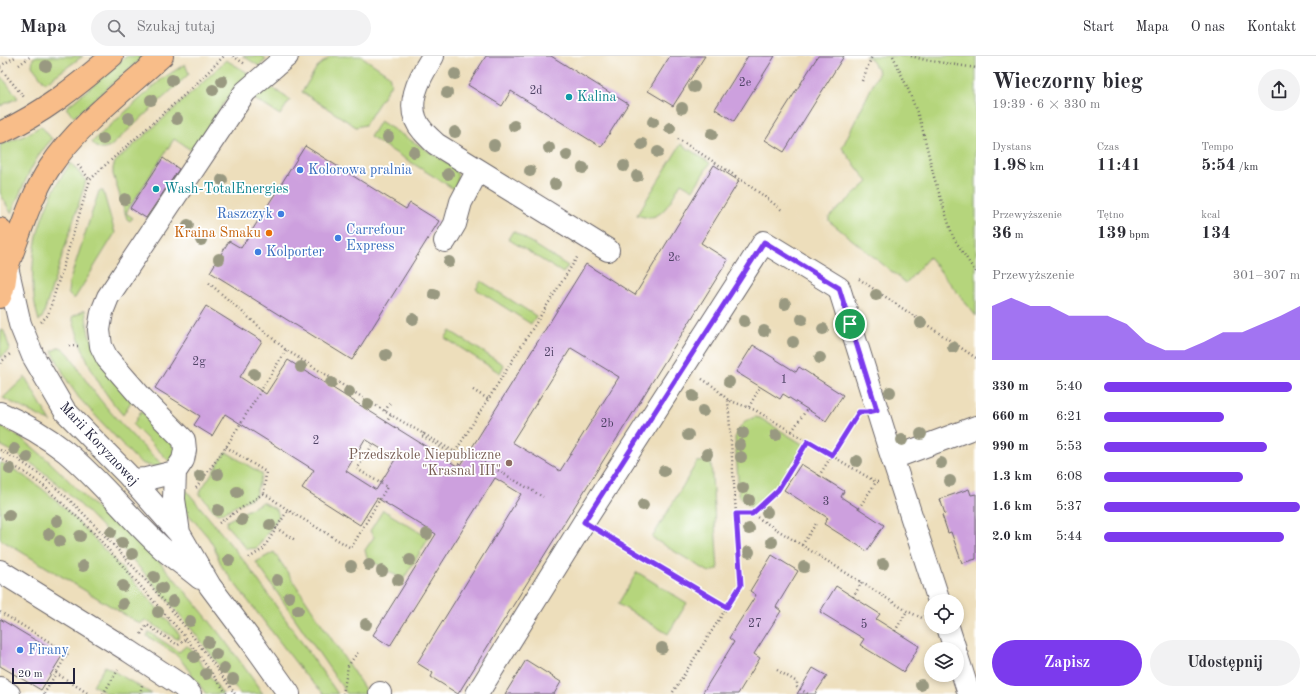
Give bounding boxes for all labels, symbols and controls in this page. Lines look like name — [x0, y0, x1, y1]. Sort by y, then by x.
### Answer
search box — [91, 10, 371, 46]
icon: search — [105, 17, 127, 39]
text: Mapa — [20, 18, 67, 37]
text: Szukaj tutaj — [137, 20, 215, 35]
text: Start — [1083, 20, 1114, 34]
text: Mapa — [1136, 20, 1169, 34]
text: O nas — [1191, 20, 1225, 34]
text: Kontakt — [1247, 20, 1296, 34]
button: share — [1258, 69, 1300, 111]
text: Wieczorny bieg — [992, 71, 1143, 93]
house number: 2e — [739, 77, 752, 89]
house number: 2d — [529, 85, 543, 97]
place label: Kalina — [577, 90, 617, 104]
marker: Kalina — [564, 92, 574, 102]
text: 19:39 · 6 × 330 m — [992, 98, 1100, 111]
text: Dystans — [992, 142, 1031, 153]
text: Czas — [1097, 142, 1119, 153]
text: Tempo — [1201, 142, 1233, 153]
text: 1.98 — [992, 157, 1026, 174]
text: 11:41 — [1097, 157, 1141, 174]
text: 5:54 — [1201, 157, 1236, 174]
text: km — [1026, 162, 1044, 173]
text: /km — [1236, 162, 1258, 173]
place label: Kolorowa pralnia — [308, 163, 412, 177]
marker: Kolorowa pralnia — [295, 165, 305, 175]
place label: Wash-TotalEnergies — [164, 182, 288, 196]
marker: Wash-TotalEnergies — [151, 184, 161, 194]
place label: Raszczyk — [217, 207, 273, 221]
marker: Raszczyk — [276, 209, 286, 219]
text: Przewyższenie — [992, 210, 1062, 221]
text: Tętno — [1097, 210, 1124, 221]
text: kcal — [1201, 210, 1220, 221]
place label: Carrefour Express — [346, 223, 405, 253]
text: 36 — [992, 225, 1012, 242]
text: 139 — [1097, 225, 1126, 242]
text: 134 — [1201, 225, 1231, 242]
place label: Kraina Smaku — [174, 226, 262, 240]
marker: Kraina Smaku — [264, 228, 274, 238]
text: m — [1012, 230, 1024, 241]
text: bpm — [1126, 230, 1149, 241]
marker: Carrefour Express — [333, 233, 343, 243]
place label: Kolporter — [266, 245, 325, 259]
marker: Kolporter — [253, 247, 263, 257]
house number: 2c — [668, 252, 680, 264]
text: Przewyższenie — [992, 269, 1074, 282]
text: 301–307 m — [1233, 269, 1300, 282]
pin — [833, 307, 867, 341]
icon: arrive — [839, 313, 861, 335]
house number: 2i — [544, 347, 554, 359]
house number: 2g — [192, 356, 206, 368]
house number: 1 — [781, 374, 787, 386]
text: 330 m — [992, 380, 1029, 393]
text: 5:40 — [1056, 380, 1082, 393]
street label: Marii Koryznowej — [57, 400, 141, 488]
text: 660 m — [992, 410, 1029, 423]
text: 6:21 — [1056, 410, 1082, 423]
house number: 2b — [600, 418, 614, 430]
house number: 2 — [313, 435, 319, 447]
text: 990 m — [992, 440, 1029, 453]
text: 5:53 — [1056, 440, 1082, 453]
place label: Przedszkole Niepubliczne "Krasnal III" — [349, 448, 501, 478]
marker: Przedszkole Niepubliczne "Krasnal III" — [504, 458, 514, 468]
text: 1.3 km — [992, 470, 1032, 483]
text: 6:08 — [1056, 470, 1082, 483]
house number: 3 — [823, 496, 829, 508]
text: 1.6 km — [992, 500, 1032, 513]
text: 5:37 — [1056, 500, 1082, 513]
text: 2.0 km — [992, 530, 1032, 543]
text: 5:44 — [1056, 530, 1082, 543]
map controls — [924, 594, 964, 682]
button: locate — [924, 594, 964, 634]
house number: 27 — [748, 618, 762, 630]
house number: 5 — [861, 618, 868, 631]
button: Zapisz — [992, 640, 1142, 686]
button: Udostępnij — [1150, 640, 1300, 686]
button: layers — [924, 642, 964, 682]
place label: Firany — [28, 643, 69, 657]
marker: Firany — [15, 645, 25, 655]
scale bar — [12, 666, 75, 685]
text: 20 m — [18, 669, 43, 680]

